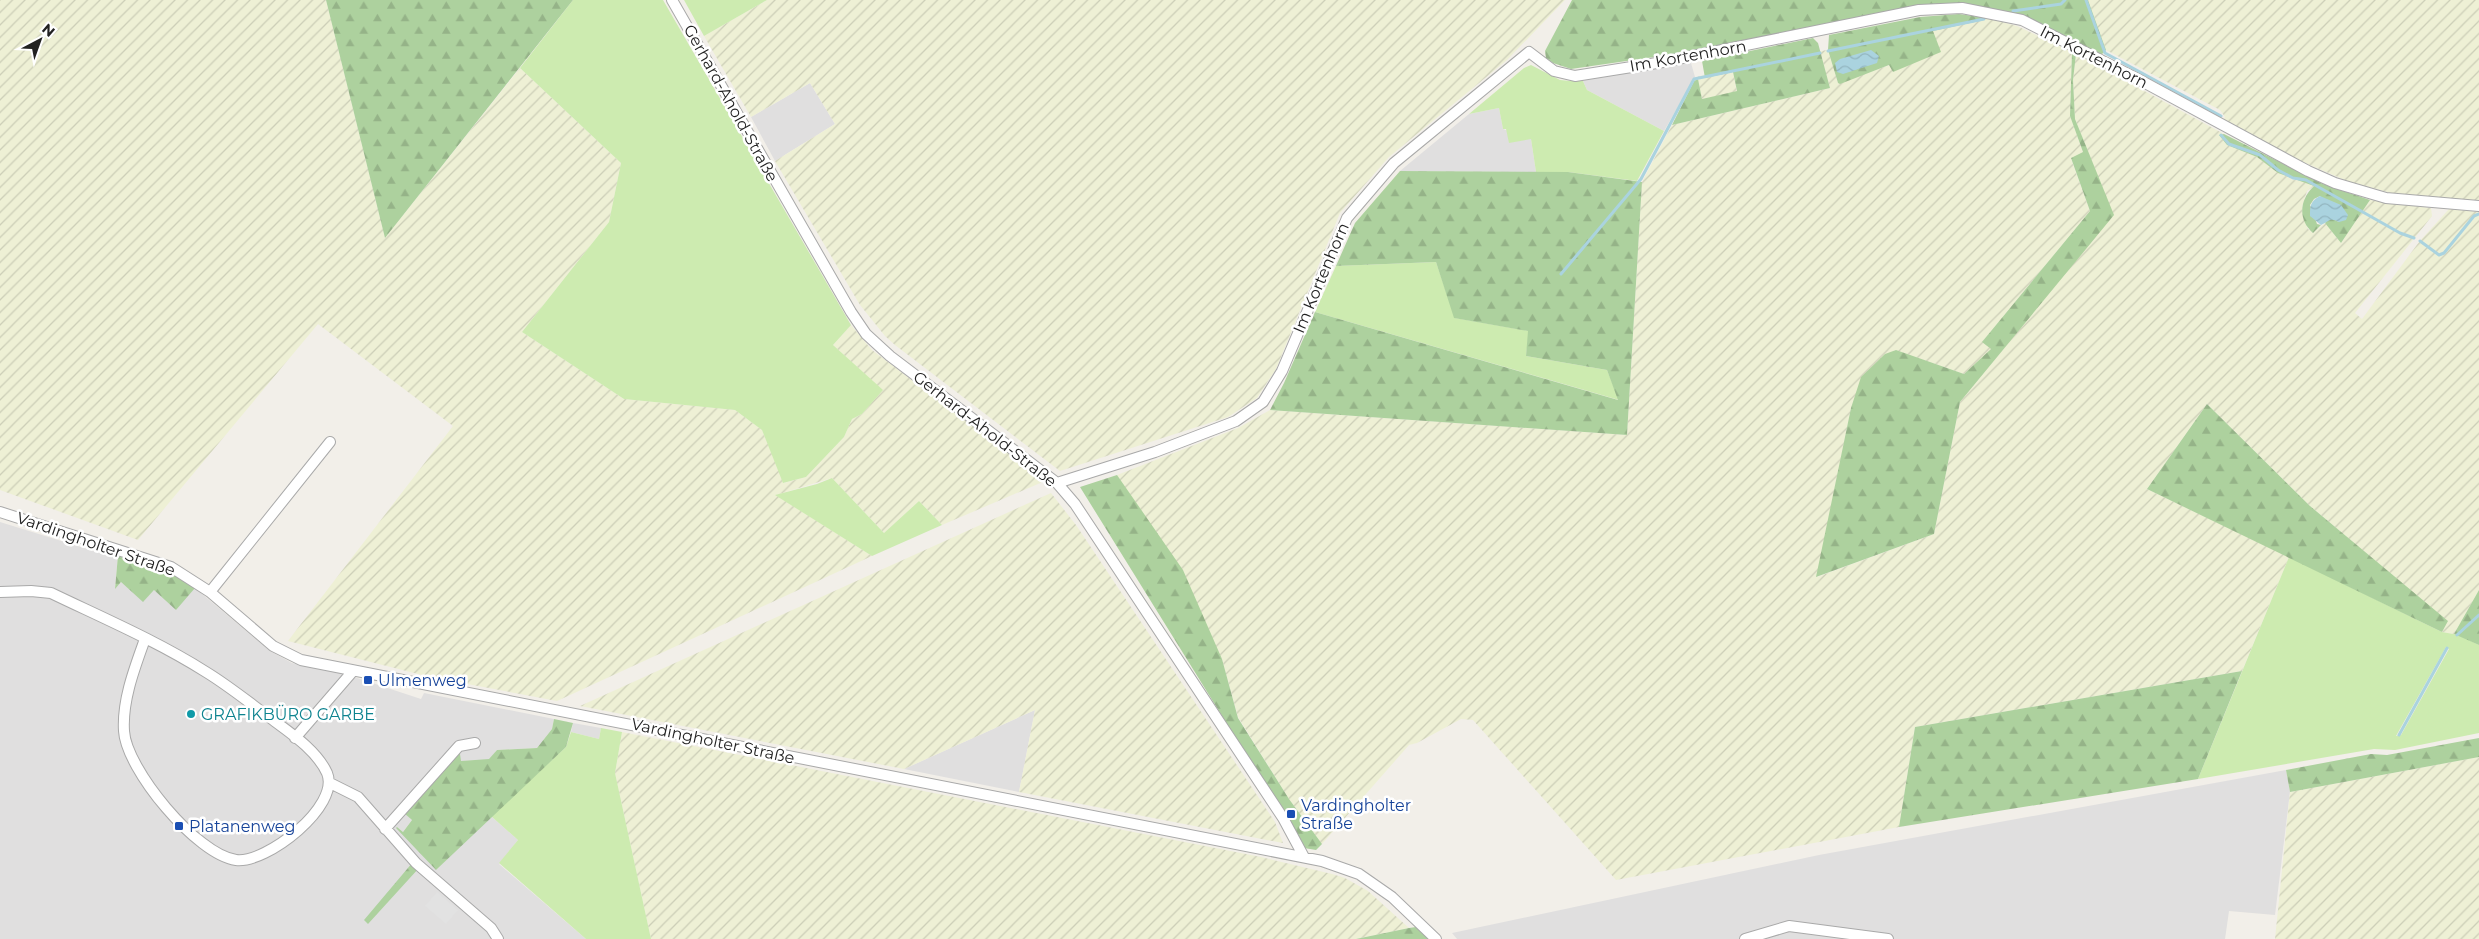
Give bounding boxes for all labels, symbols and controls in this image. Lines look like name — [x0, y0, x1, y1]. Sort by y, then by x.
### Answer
north arrow — [15, 15, 65, 65]
text: N — [38, 20, 59, 41]
street label: Gerhard-Ahold-Straße — [680, 21, 782, 185]
street label: Im Kortenhorn — [2037, 22, 2151, 92]
street label: Im Kortenhorn — [1628, 36, 1748, 76]
street label: Im Kortenhorn — [1289, 220, 1353, 336]
street label: Gerhard-Ahold-Straße — [910, 367, 1060, 491]
street label: Vardingholter Straße — [14, 508, 178, 580]
place label: Ulmenweg — [378, 671, 467, 690]
marker: Ulmenweg — [362, 674, 374, 686]
place label: GRAFIKBÜRO GARBE — [201, 704, 375, 724]
marker: GRAFIKBÜRO GARBE — [185, 708, 197, 720]
street label: Vardingholter Straße — [630, 714, 796, 768]
place label: Vardingholter Straße — [1301, 796, 1411, 833]
marker: Vardingholter Straße — [1285, 808, 1297, 820]
place label: Platanenweg — [189, 817, 295, 836]
marker: Platanenweg — [173, 820, 185, 832]

